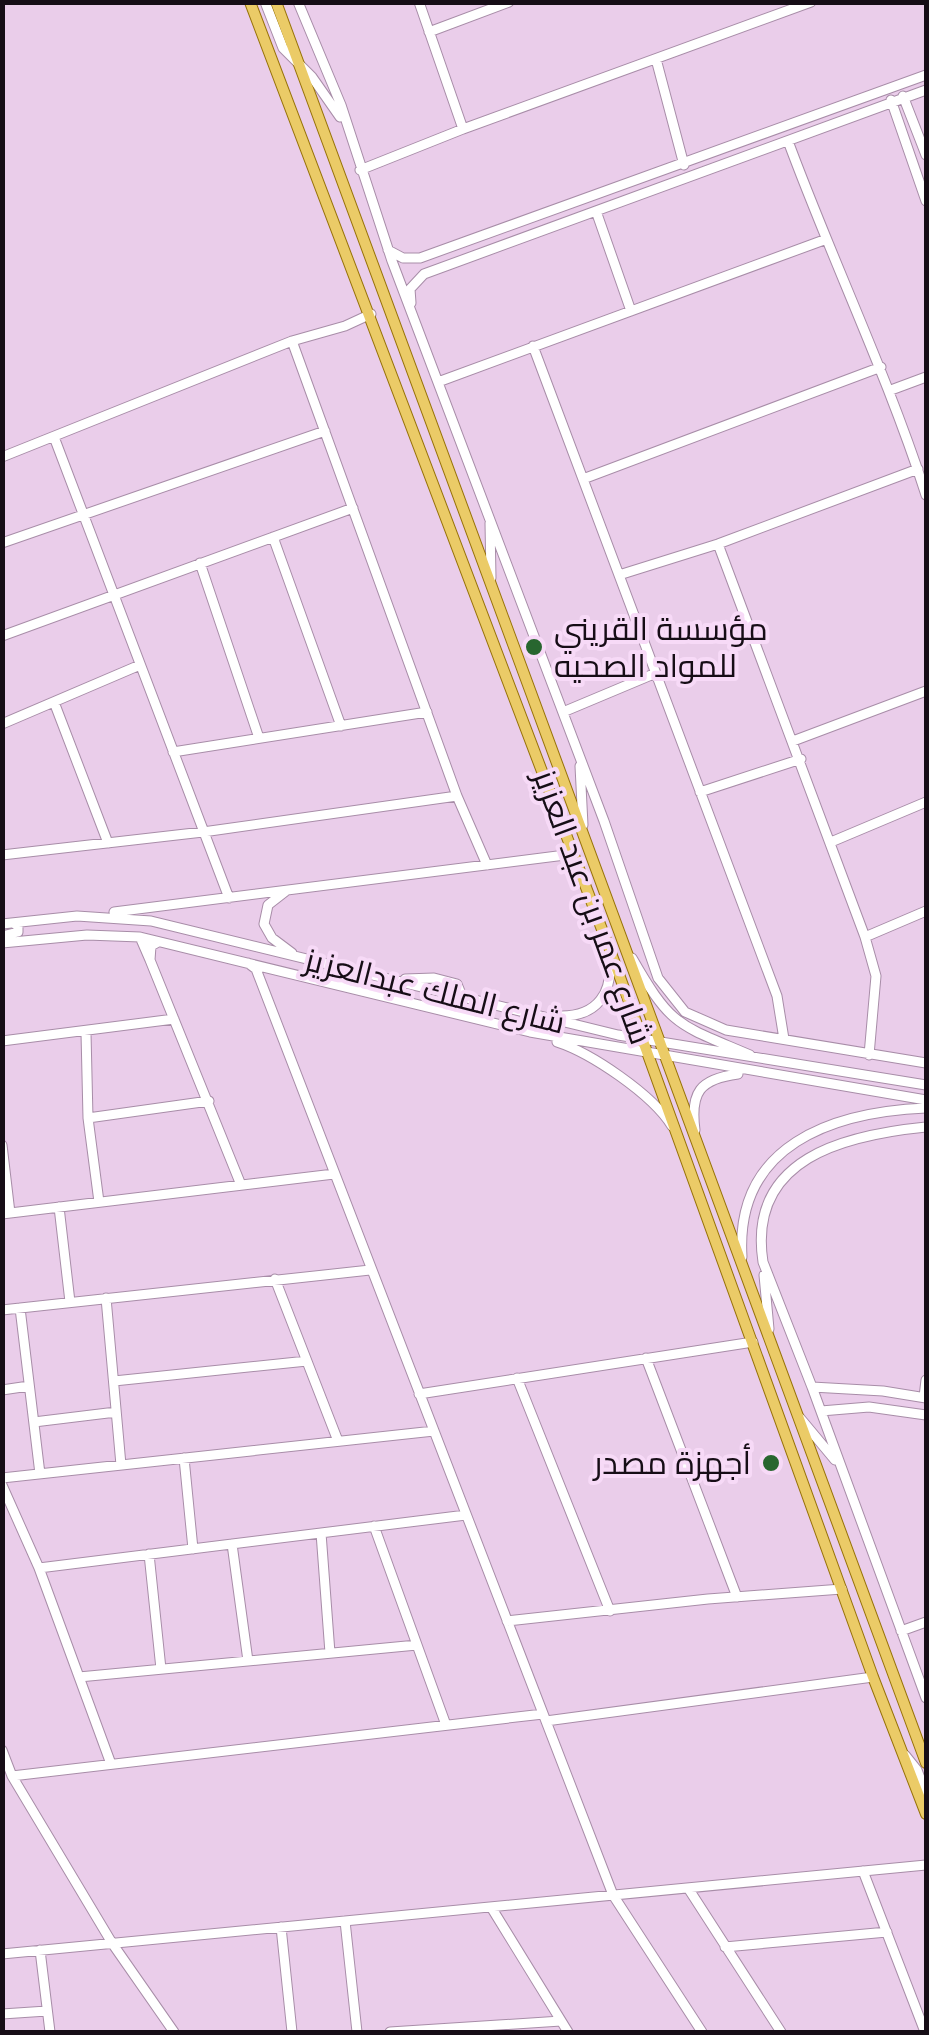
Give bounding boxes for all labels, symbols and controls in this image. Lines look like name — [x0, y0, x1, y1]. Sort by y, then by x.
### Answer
place label: مؤسسة القريني للمواد الصحيه — [554, 610, 768, 685]
marker: مؤسسة القريني للمواد الصحيه — [523, 636, 545, 658]
street label: شارع عمر بن عبد العزيز — [522, 763, 660, 1050]
street label: شارع الملك عبدالعزيز — [298, 940, 569, 1045]
place label: أجهزة مصدر — [592, 1443, 751, 1482]
marker: أجهزة مصدر — [760, 1452, 782, 1474]

